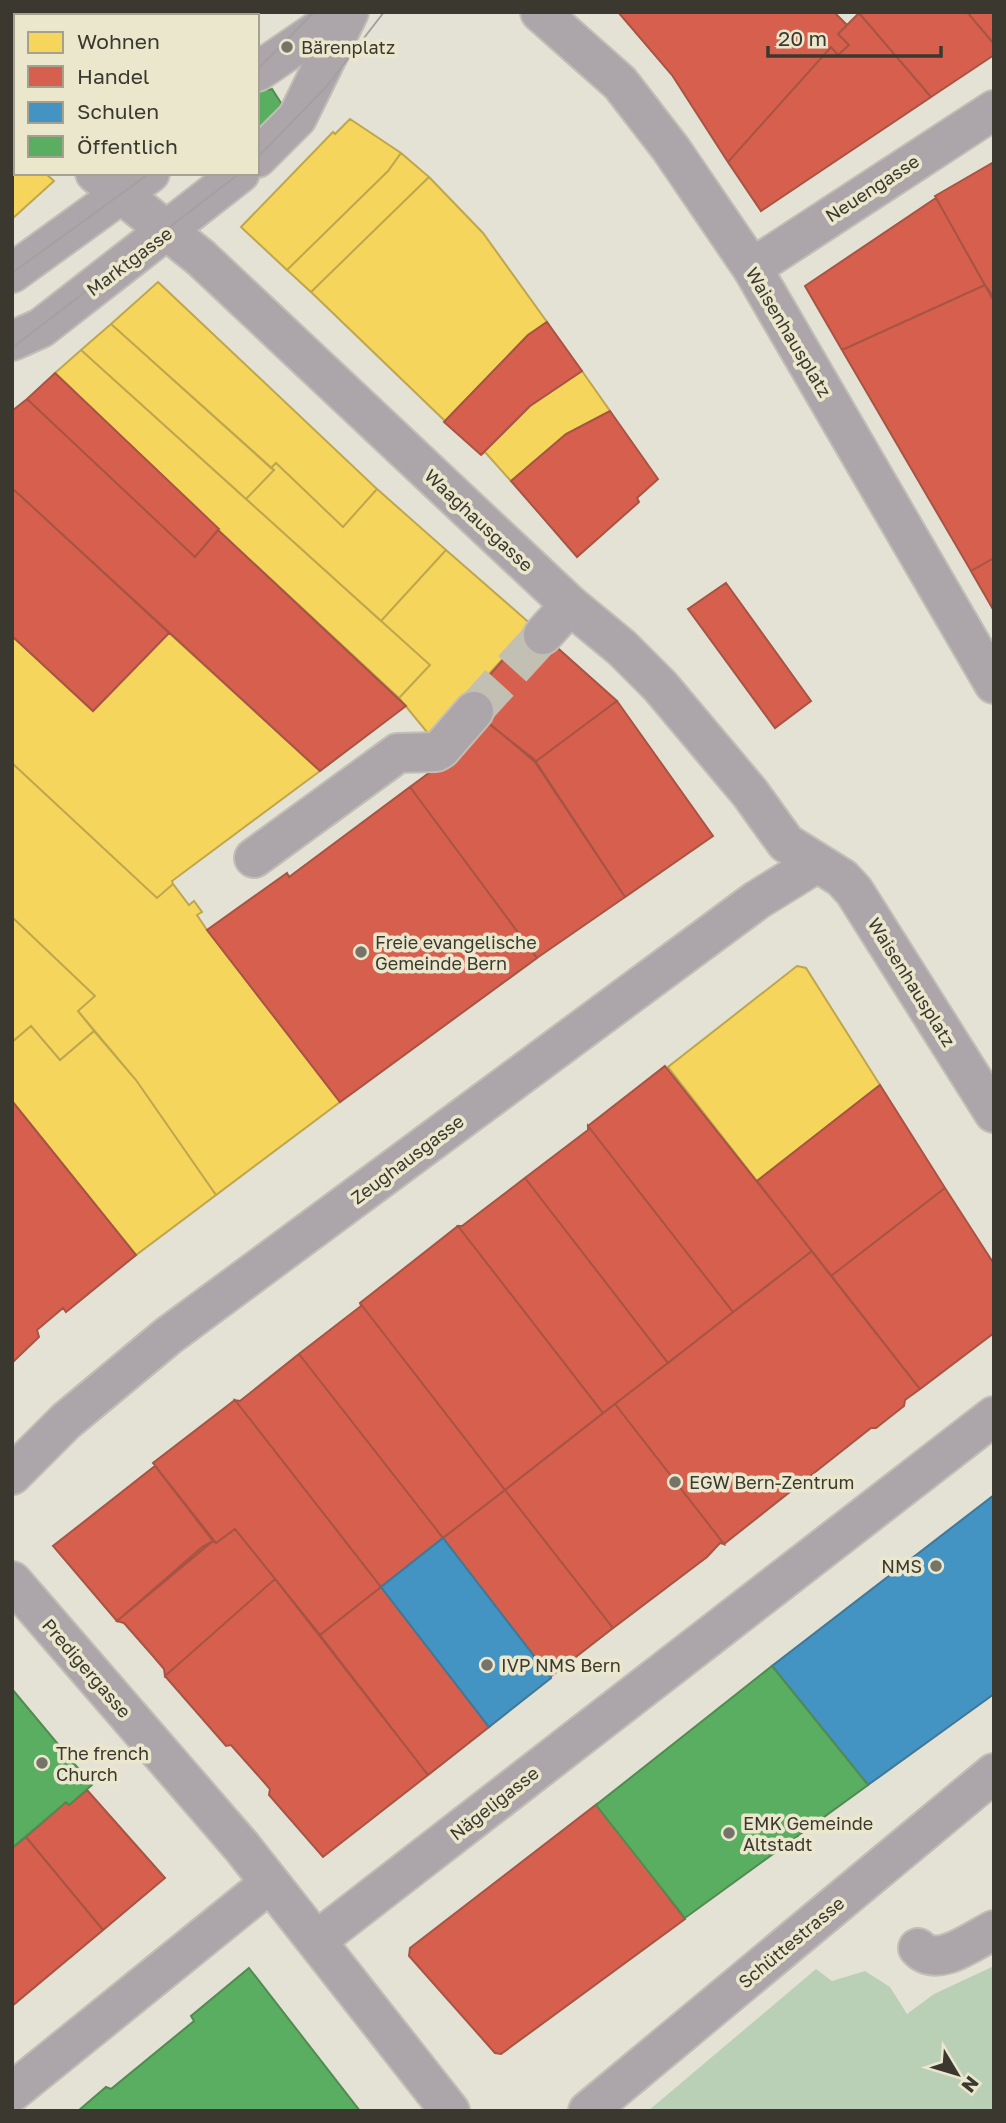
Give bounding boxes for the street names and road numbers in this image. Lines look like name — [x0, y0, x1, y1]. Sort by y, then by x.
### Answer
street label: Neuengasse — [821, 150, 923, 226]
street label: Marktgasse — [82, 222, 176, 300]
street label: Waisenhausplatz — [741, 263, 837, 401]
street label: Waaghausgasse — [420, 464, 538, 576]
street label: Waisenhausplatz — [863, 913, 961, 1051]
street label: Zeughausgasse — [346, 1110, 468, 1208]
street label: Predigergasse — [38, 1614, 136, 1722]
street label: Nägeligasse — [445, 1761, 543, 1845]
street label: Schüttestrasse — [734, 1891, 848, 1993]

